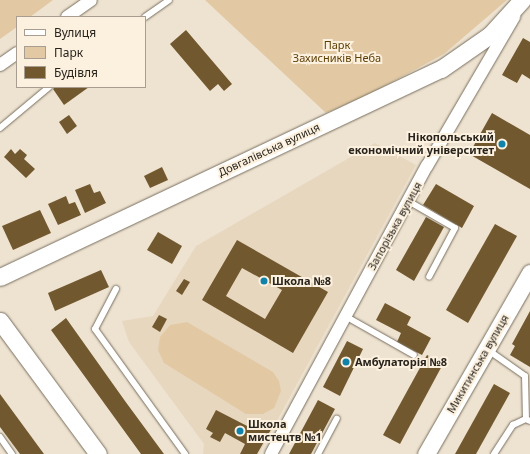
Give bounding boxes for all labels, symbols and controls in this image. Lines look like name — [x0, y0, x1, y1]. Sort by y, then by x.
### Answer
legend — [16, 16, 146, 88]
text: Вулиця — [54, 24, 96, 41]
park label: Парк Захисників Неба — [293, 39, 381, 65]
text: Парк — [54, 44, 83, 61]
text: Будівля — [54, 64, 98, 81]
street label: Довгалівська вулиця — [216, 121, 322, 179]
place label: Нікопольський економічний університет — [348, 131, 494, 157]
marker: Нікопольський економічний університет — [497, 139, 507, 149]
street label: Запорізька вулиця — [365, 180, 425, 272]
place label: Школа №8 — [272, 274, 331, 288]
marker: Школа №8 — [259, 276, 269, 286]
street label: Микитинська вулиця — [444, 312, 512, 416]
place label: Амбулаторія №8 — [355, 355, 447, 369]
marker: Амбулаторія №8 — [340, 356, 352, 368]
place label: Школа мистецтв №1 — [248, 418, 322, 444]
marker: Школа мистецтв №1 — [235, 426, 245, 436]

